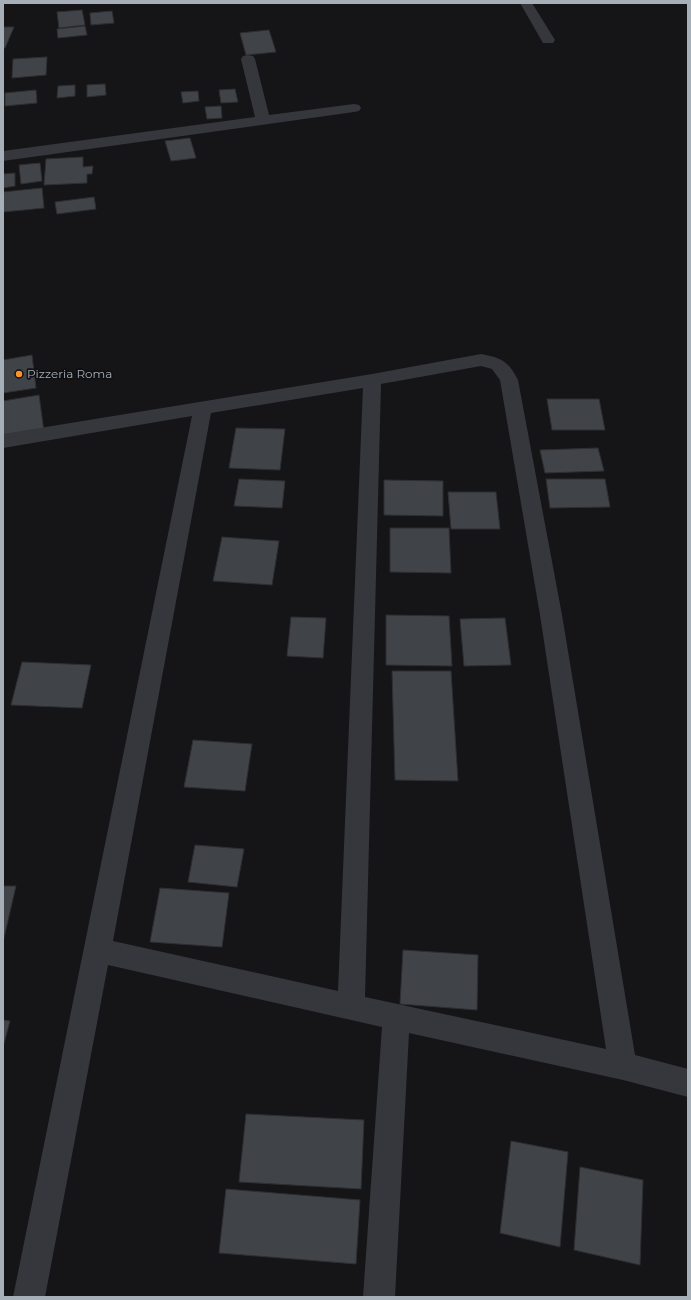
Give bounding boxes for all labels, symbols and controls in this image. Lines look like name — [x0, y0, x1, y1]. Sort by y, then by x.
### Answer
place label: Pizzeria Roma — [27, 366, 112, 381]
marker: Pizzeria Roma — [14, 369, 24, 379]

